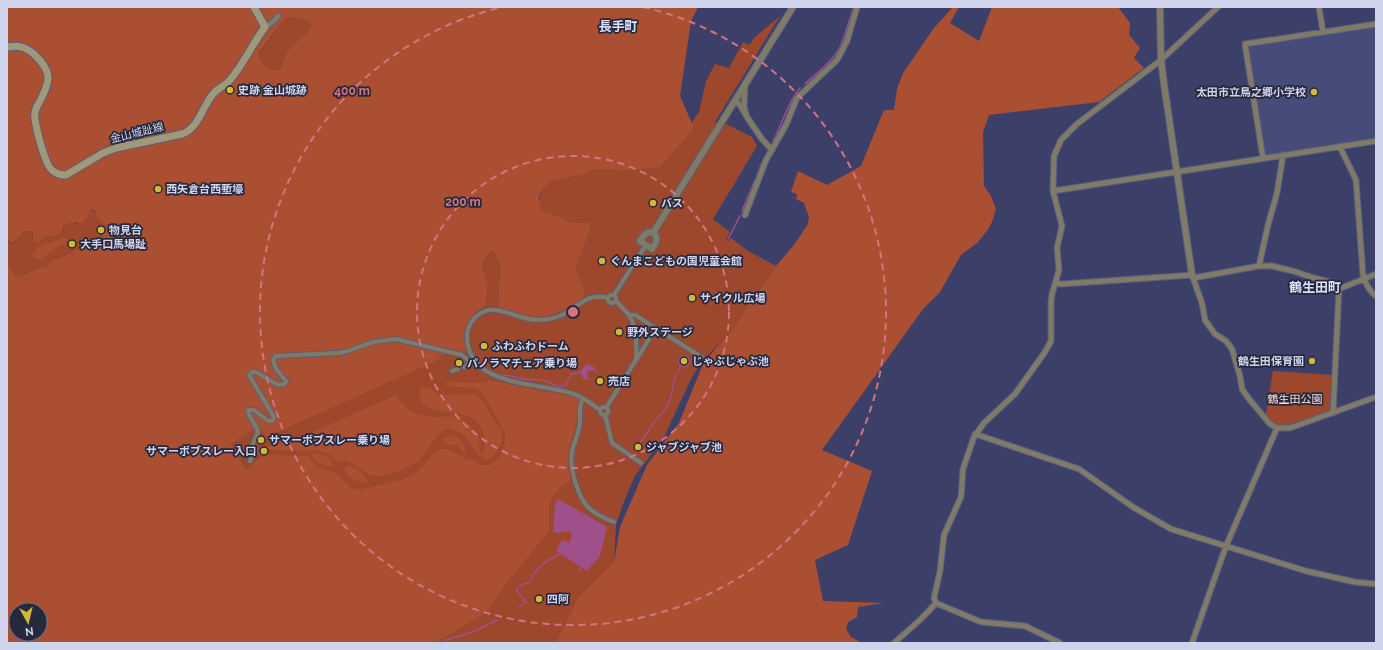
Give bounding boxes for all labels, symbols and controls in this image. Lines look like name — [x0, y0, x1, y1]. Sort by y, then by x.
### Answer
district label: 長手町 — [598, 19, 638, 34]
place label: 史跡 金山城跡 — [238, 84, 307, 97]
text: 400 m — [334, 84, 370, 98]
marker: 史跡 金山城跡 — [225, 85, 235, 95]
place label: 太田市立鳥之郷小学校 — [1196, 86, 1306, 99]
marker: 太田市立鳥之郷小学校 — [1309, 87, 1319, 97]
street label: 金山城趾線 — [109, 120, 165, 146]
place label: 西矢倉台西塹壕 — [166, 183, 244, 196]
marker: 西矢倉台西塹壕 — [153, 184, 163, 194]
text: 200 m — [445, 195, 481, 209]
place label: バス — [661, 197, 683, 210]
marker: バス — [648, 198, 658, 208]
place label: 物見台 — [109, 224, 142, 237]
marker: 物見台 — [96, 225, 106, 235]
place label: 大手口馬場趾 — [80, 238, 146, 251]
marker: 大手口馬場趾 — [67, 239, 77, 249]
place label: ぐんまこどもの国児童会館 — [610, 255, 742, 268]
marker: ぐんまこどもの国児童会館 — [597, 256, 607, 266]
district label: 鶴生田町 — [1289, 280, 1341, 295]
place label: サイクル広場 — [700, 292, 765, 305]
marker: サイクル広場 — [687, 293, 697, 303]
centre of rings — [566, 305, 580, 319]
place label: 野外ステージ — [627, 326, 693, 339]
marker: 野外ステージ — [614, 327, 624, 337]
place label: ふわふわドーム — [492, 340, 569, 353]
marker: ふわふわドーム — [479, 341, 489, 351]
place label: じゃぶじゃぶ池 — [692, 355, 769, 368]
place label: 鶴生田保育園 — [1237, 355, 1304, 368]
marker: じゃぶじゃぶ池 — [679, 356, 689, 366]
marker: 鶴生田保育園 — [1307, 356, 1317, 366]
place label: パノラマチェア乗り場 — [467, 357, 577, 370]
marker: パノラマチェア乗り場 — [454, 358, 464, 368]
place label: 売店 — [608, 375, 630, 388]
marker: 売店 — [595, 376, 605, 386]
park label: 鶴生田公園 — [1268, 393, 1323, 406]
place label: サマーボブスレー乗り場 — [269, 434, 390, 447]
marker: サマーボブスレー乗り場 — [256, 435, 266, 445]
place label: ジャブジャブ池 — [646, 441, 722, 454]
marker: ジャブジャブ池 — [633, 442, 643, 452]
place label: サマーボブスレー入口 — [146, 445, 256, 458]
marker: サマーボブスレー入口 — [259, 446, 269, 456]
place label: 四阿 — [547, 593, 569, 606]
marker: 四阿 — [534, 594, 544, 604]
north arrow — [8, 602, 48, 642]
text: N — [24, 624, 34, 638]

